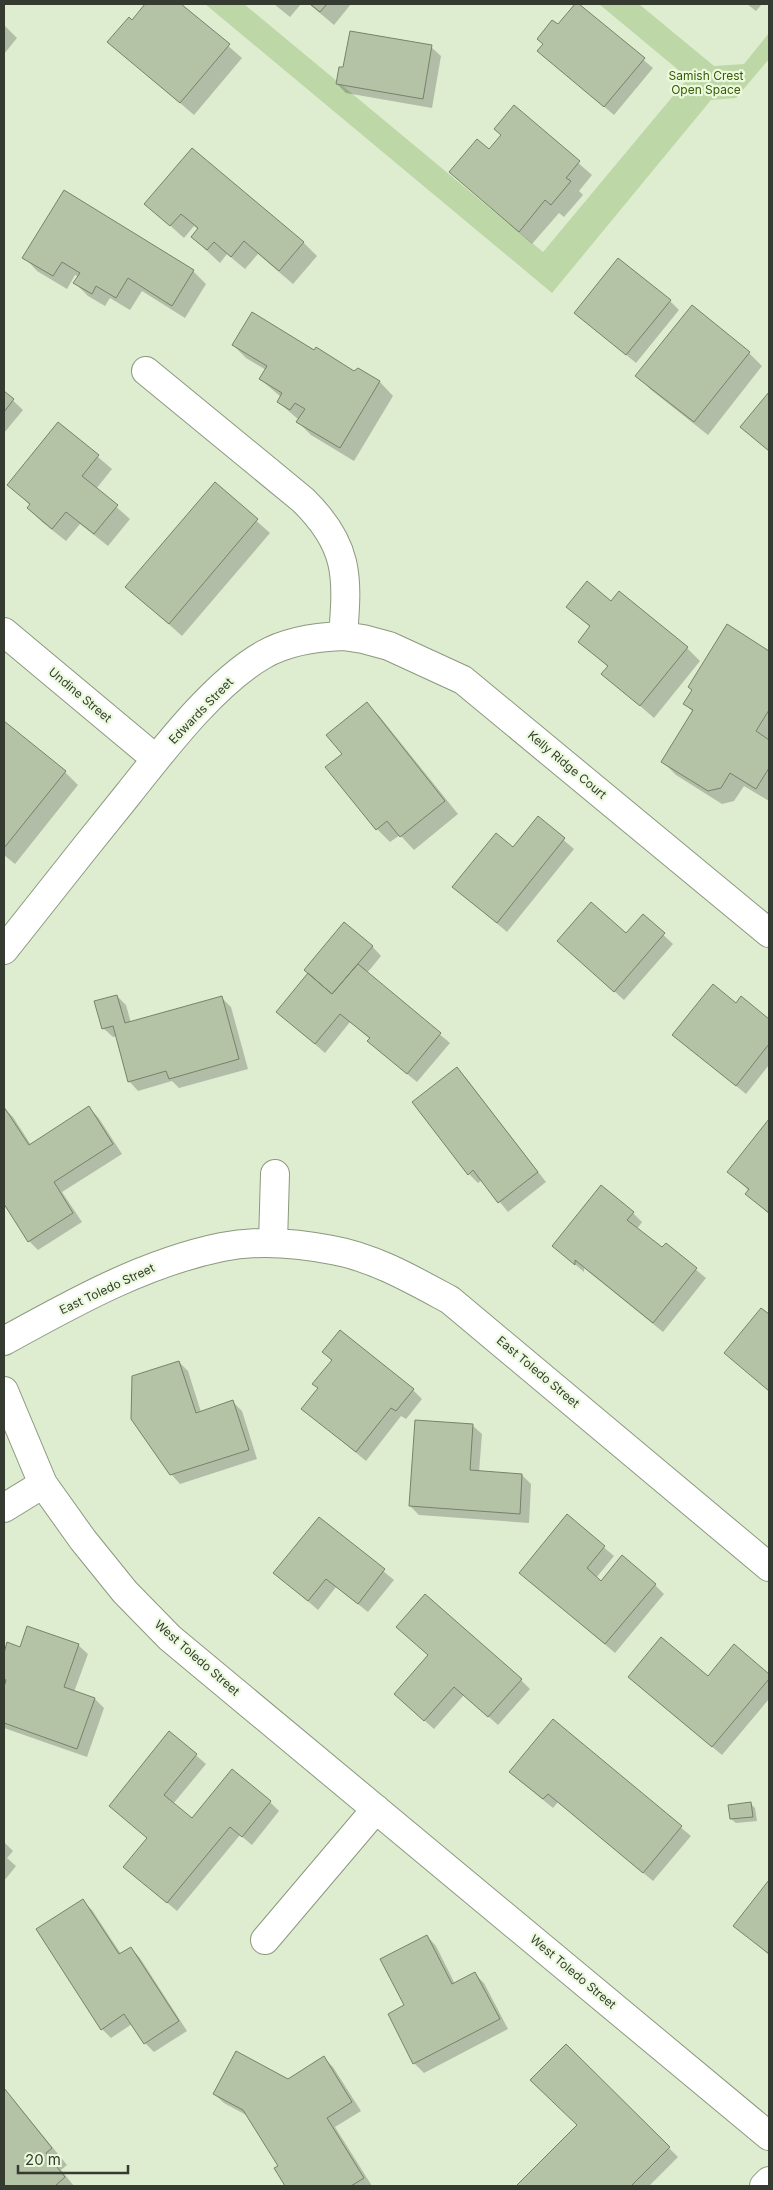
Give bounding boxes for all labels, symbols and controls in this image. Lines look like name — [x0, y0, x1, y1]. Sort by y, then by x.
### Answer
park label: Samish Crest Open Space — [669, 68, 744, 97]
street label: Undine Street — [46, 664, 115, 725]
street label: Edwards Street — [165, 674, 236, 747]
street label: Kelly Ridge Court — [525, 727, 610, 802]
street label: East Toledo Street — [57, 1260, 157, 1317]
street label: East Toledo Street — [494, 1333, 583, 1411]
street label: West Toledo Street — [152, 1617, 243, 1699]
street label: West Toledo Street — [527, 1931, 619, 2012]
scale bar — [18, 2142, 128, 2174]
text: 20 m — [25, 2150, 61, 2169]

